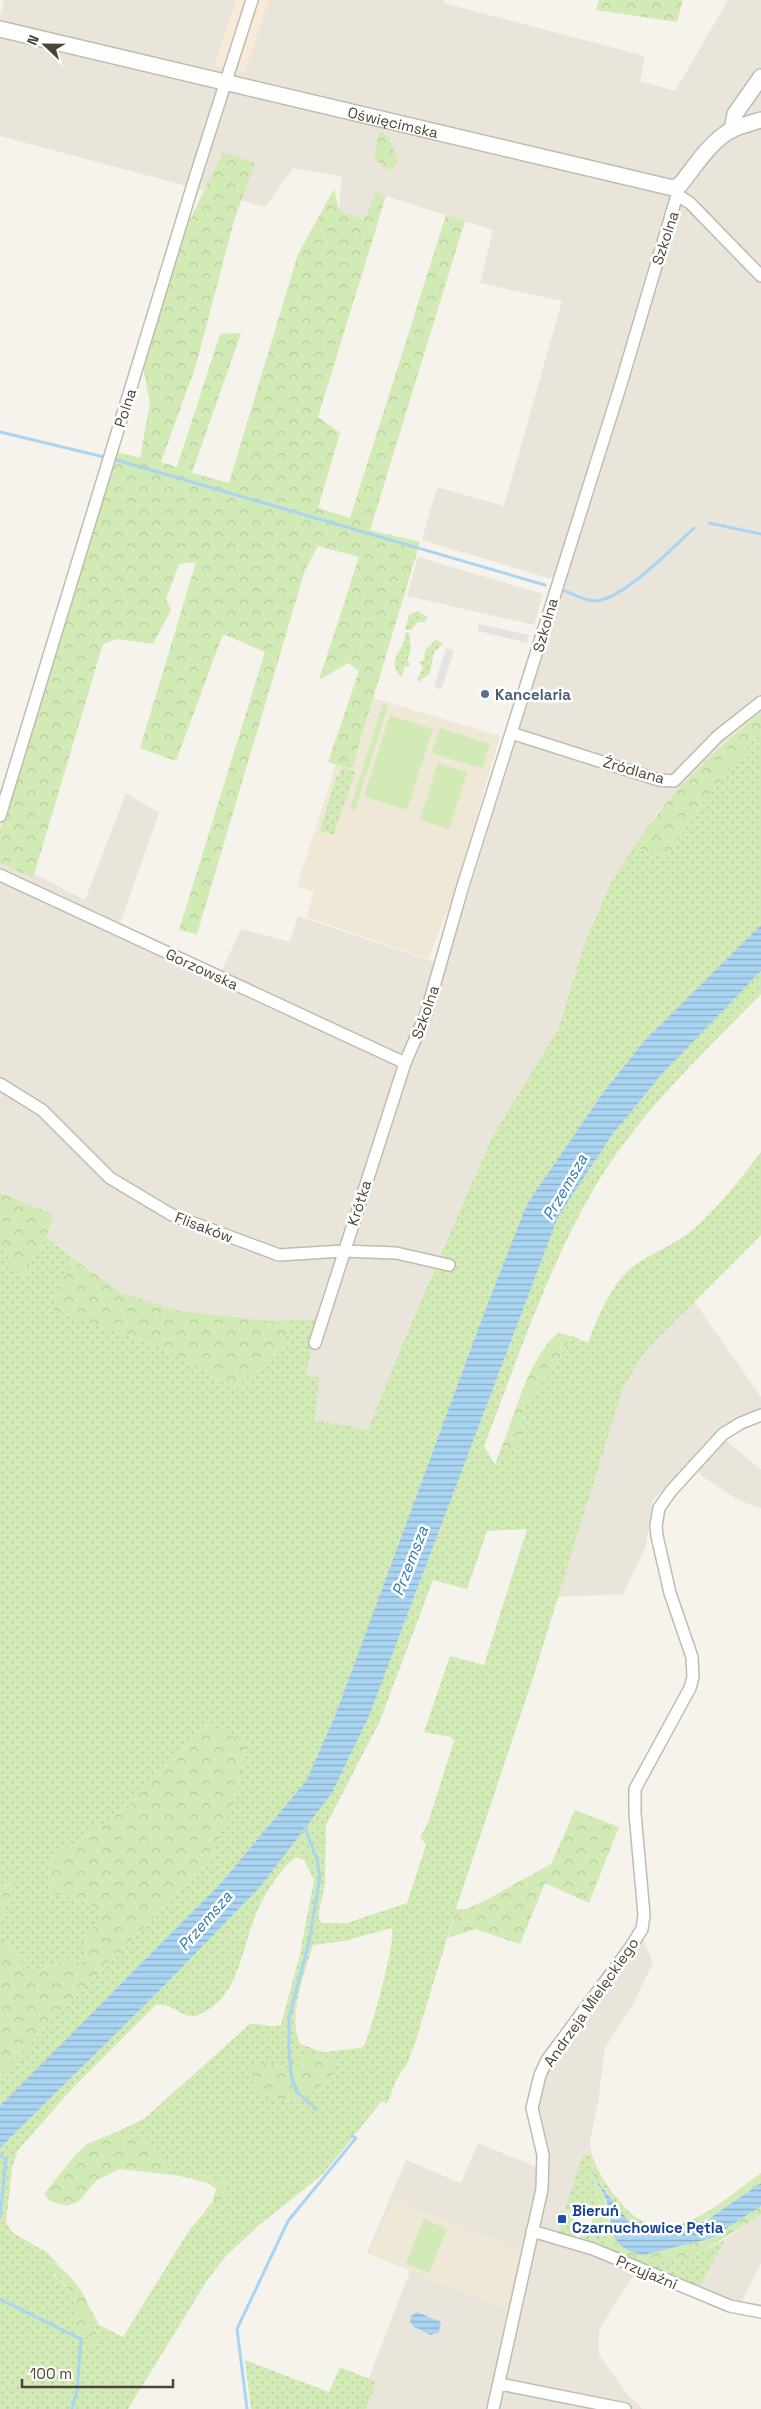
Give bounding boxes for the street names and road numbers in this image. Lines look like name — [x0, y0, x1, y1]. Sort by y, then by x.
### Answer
street label: Oświęcimska — [346, 102, 441, 142]
street label: Szkolna — [647, 208, 683, 267]
street label: Polna — [110, 386, 140, 430]
street label: Szkolna — [528, 595, 562, 654]
street label: Źródlana — [601, 752, 667, 788]
street label: Gorzowska — [163, 944, 242, 994]
street label: Szkolna — [407, 982, 443, 1041]
street label: Krótka — [343, 1177, 375, 1228]
street label: Flisaków — [172, 1207, 236, 1247]
street label: Andrzeja Mielęckiego — [539, 1934, 643, 2070]
street label: Przyjaźni — [614, 2251, 680, 2293]

